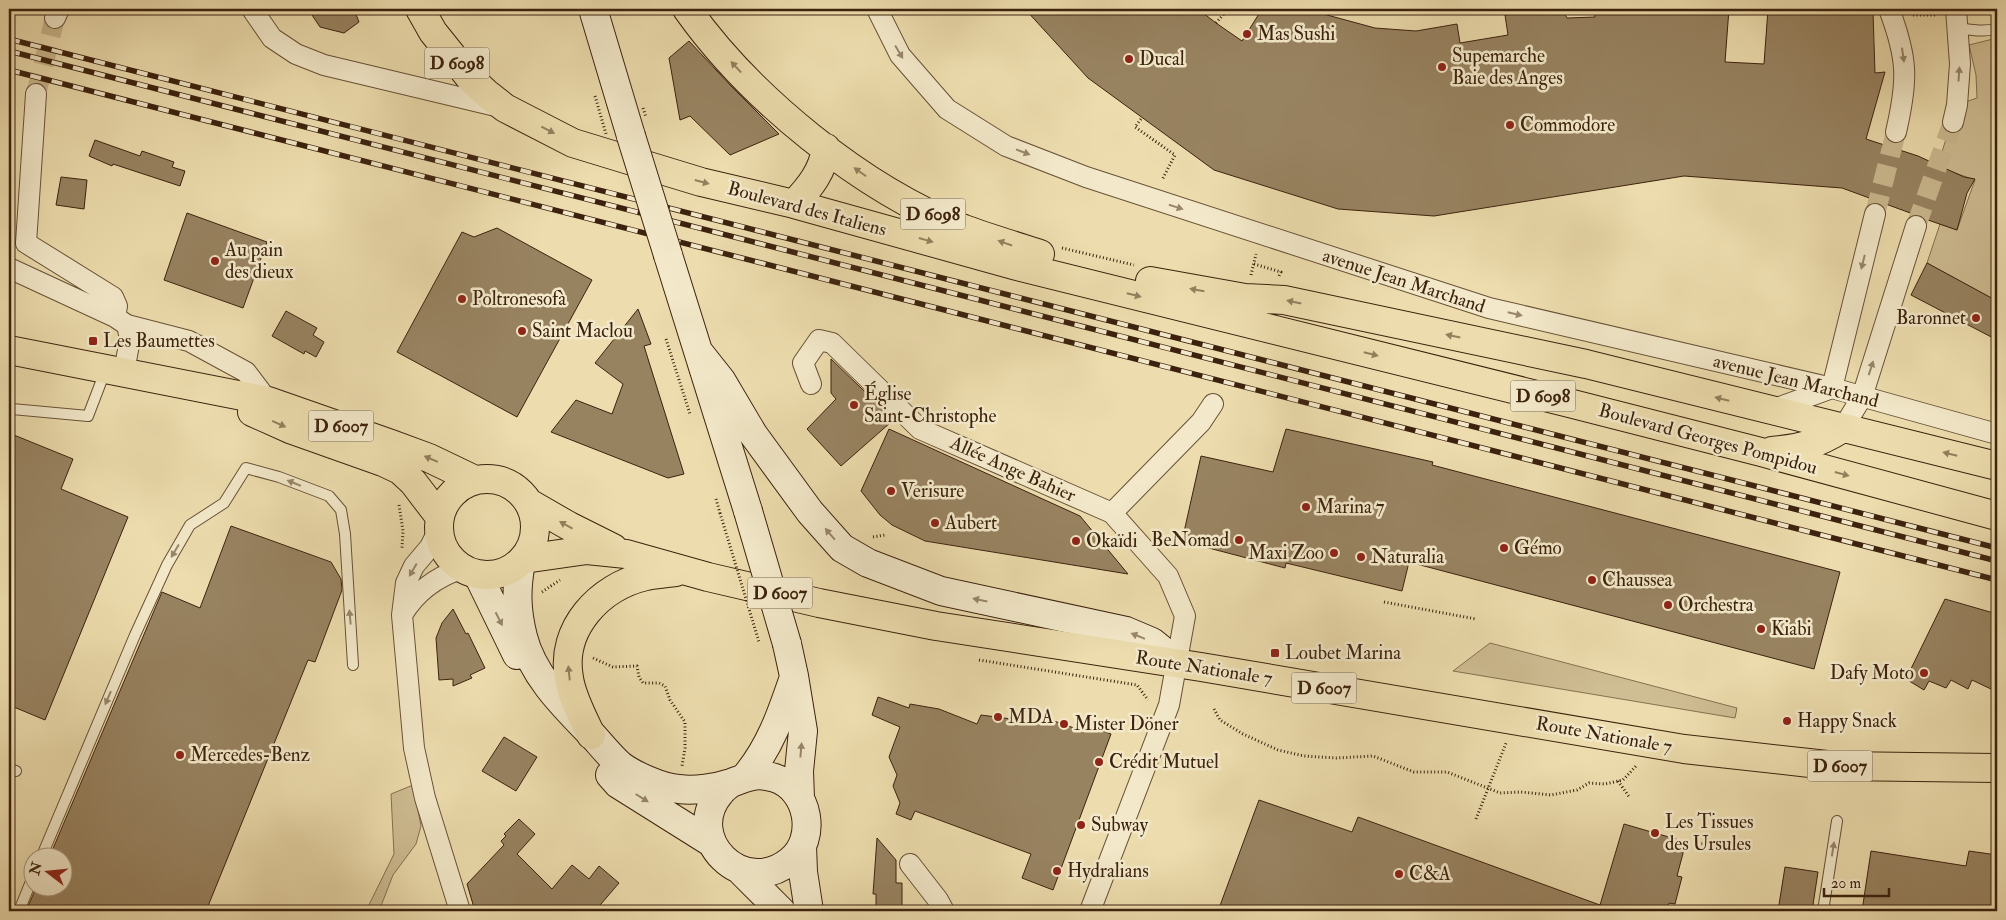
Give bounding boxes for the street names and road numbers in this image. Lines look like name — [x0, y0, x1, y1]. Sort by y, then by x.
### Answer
road number: D 6098 — [424, 48, 490, 78]
street label: Boulevard des Italiens — [725, 176, 889, 242]
road number: D 6098 — [900, 198, 966, 230]
street label: avenue Jean Marchand — [1320, 243, 1489, 319]
street label: avenue Jean Marchand — [1711, 349, 1882, 413]
road number: D 6098 — [1510, 381, 1576, 412]
street label: Boulevard Georges Pompidou — [1596, 398, 1820, 481]
road number: D 6007 — [308, 411, 374, 442]
street label: Allée Ange Bahier — [946, 430, 1080, 507]
road number: D 6007 — [748, 578, 812, 608]
street label: Route Nationale 7 — [1134, 645, 1274, 691]
road number: D 6007 — [1292, 672, 1356, 704]
street label: Route Nationale 7 — [1534, 711, 1674, 759]
road number: D 6007 — [1808, 750, 1872, 781]

